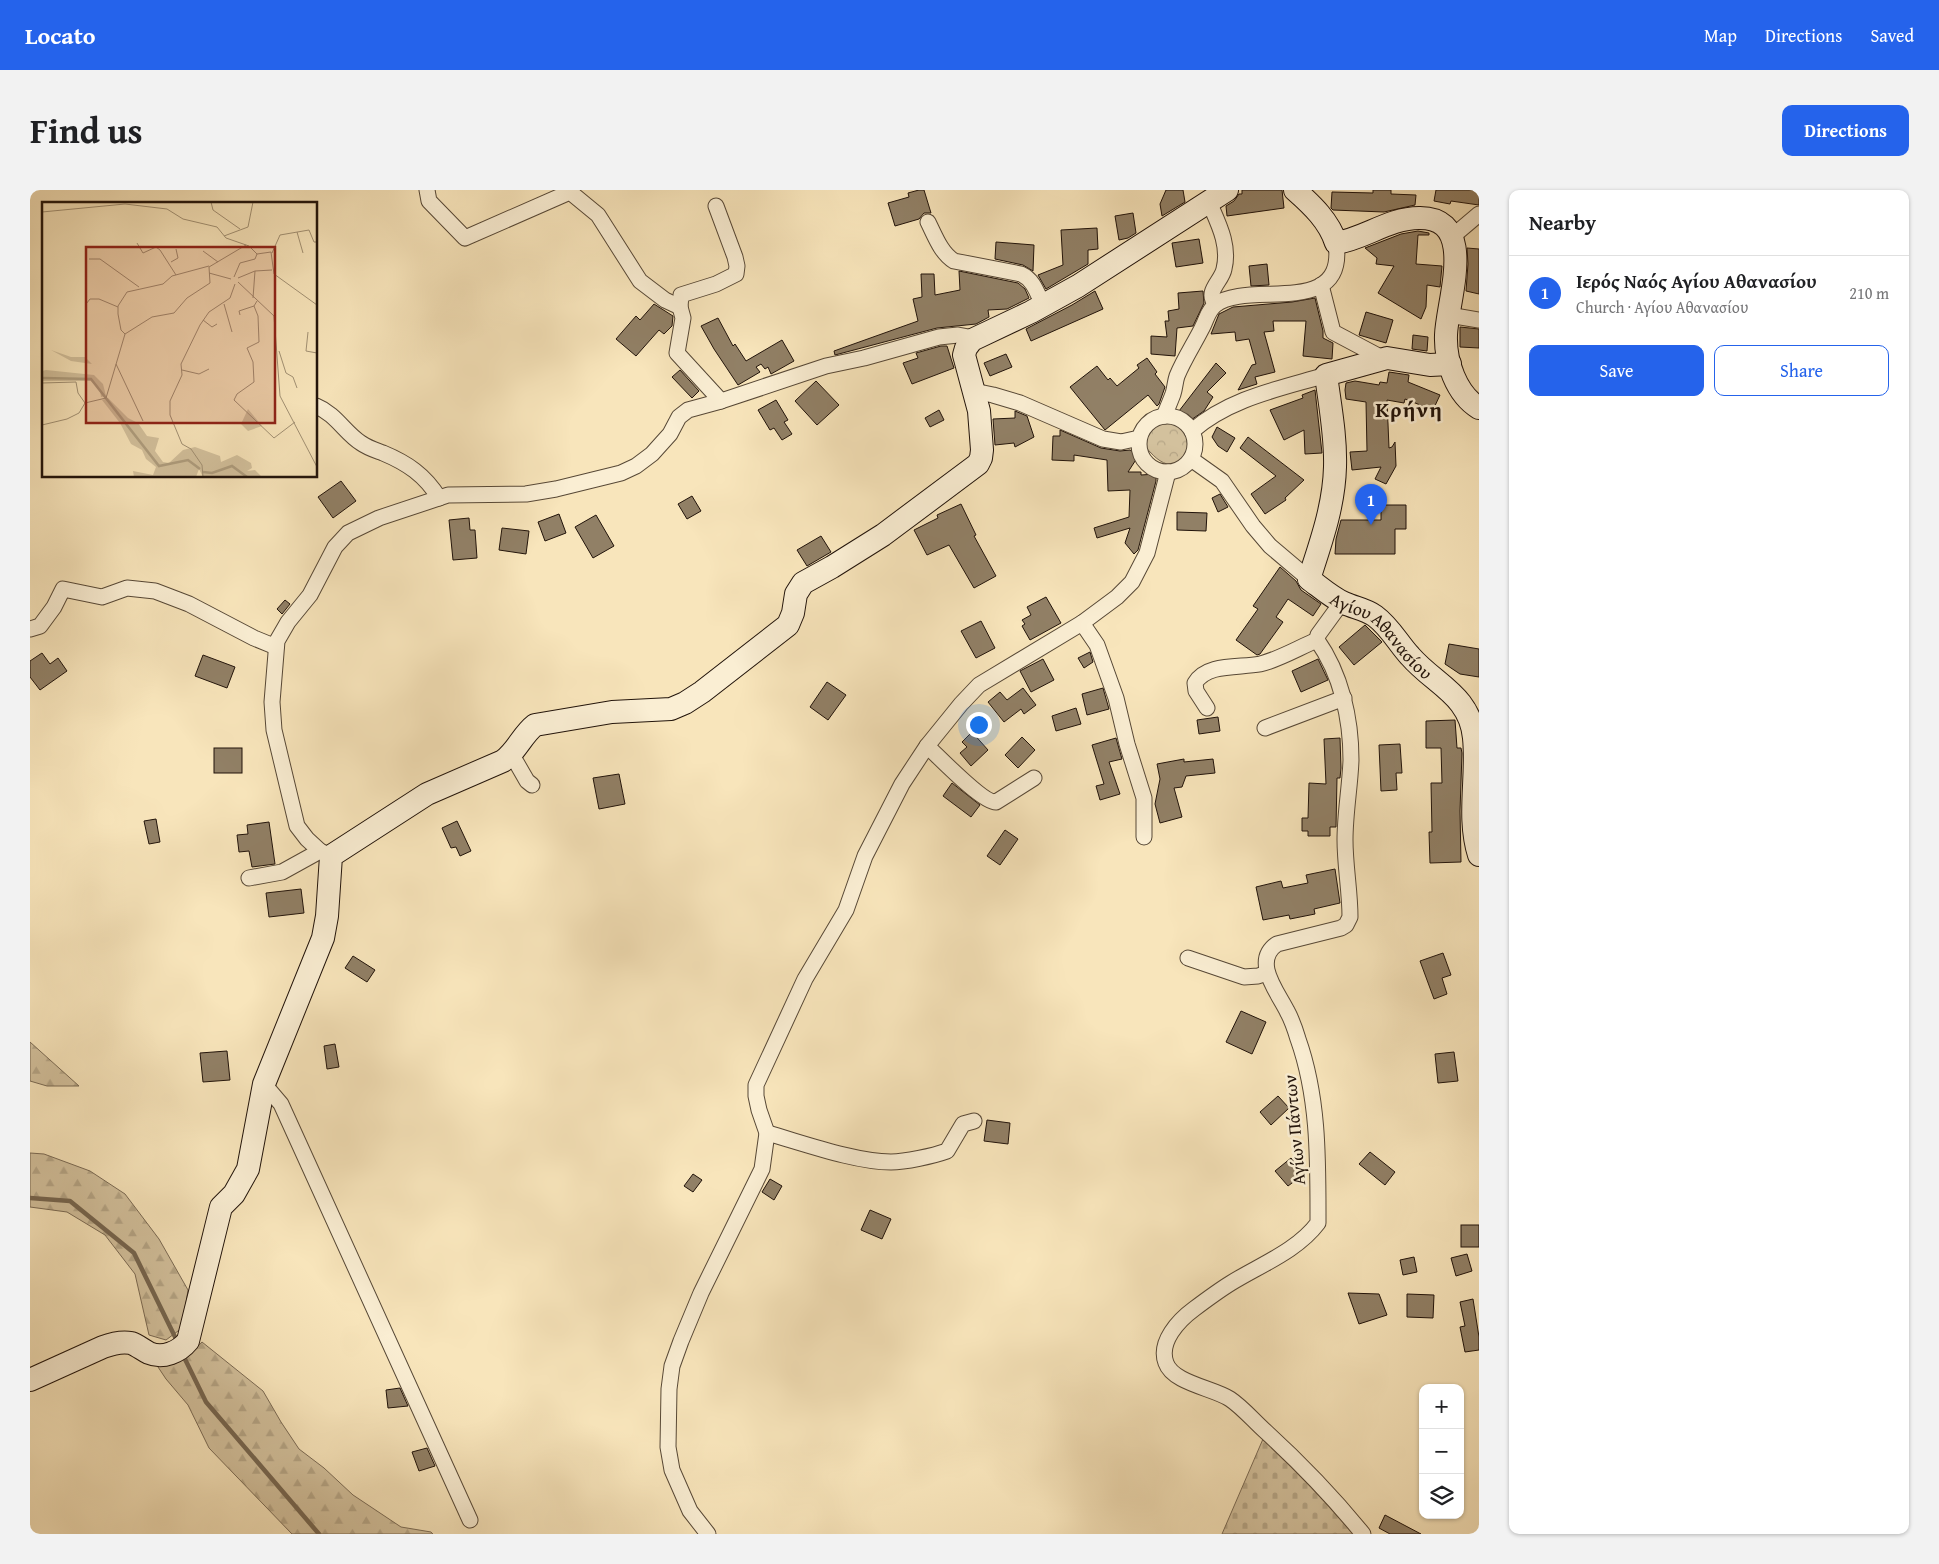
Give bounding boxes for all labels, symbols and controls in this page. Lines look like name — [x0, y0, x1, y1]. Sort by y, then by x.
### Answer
text: Locato — [25, 18, 96, 53]
text: Map — [1704, 22, 1737, 49]
text: Directions — [1765, 22, 1842, 49]
text: Saved — [1870, 22, 1914, 49]
text: Find us — [30, 105, 143, 156]
button: Directions — [1782, 105, 1909, 156]
inset map — [42, 202, 318, 478]
text: Nearby — [1529, 207, 1596, 238]
text: Ιερός Ναός Αγίου Αθανασίου — [1576, 267, 1817, 295]
text: 1 — [1541, 281, 1549, 305]
text: 210 m — [1849, 281, 1889, 305]
text: Church · Αγίου Αθανασίου — [1576, 295, 1748, 319]
button: Save — [1529, 345, 1704, 396]
button: Share — [1714, 345, 1889, 396]
district label: Κρήνη — [1375, 393, 1443, 425]
pin: 1 — [1355, 484, 1387, 525]
street label: Αγίου Αθανασίου — [1325, 585, 1439, 685]
your location — [966, 712, 992, 738]
street label: Αγίων Πάντων — [1276, 1074, 1312, 1186]
map controls — [1419, 1384, 1464, 1519]
button: + — [1419, 1384, 1464, 1429]
button: − — [1419, 1429, 1464, 1474]
button: layers — [1419, 1474, 1464, 1519]

